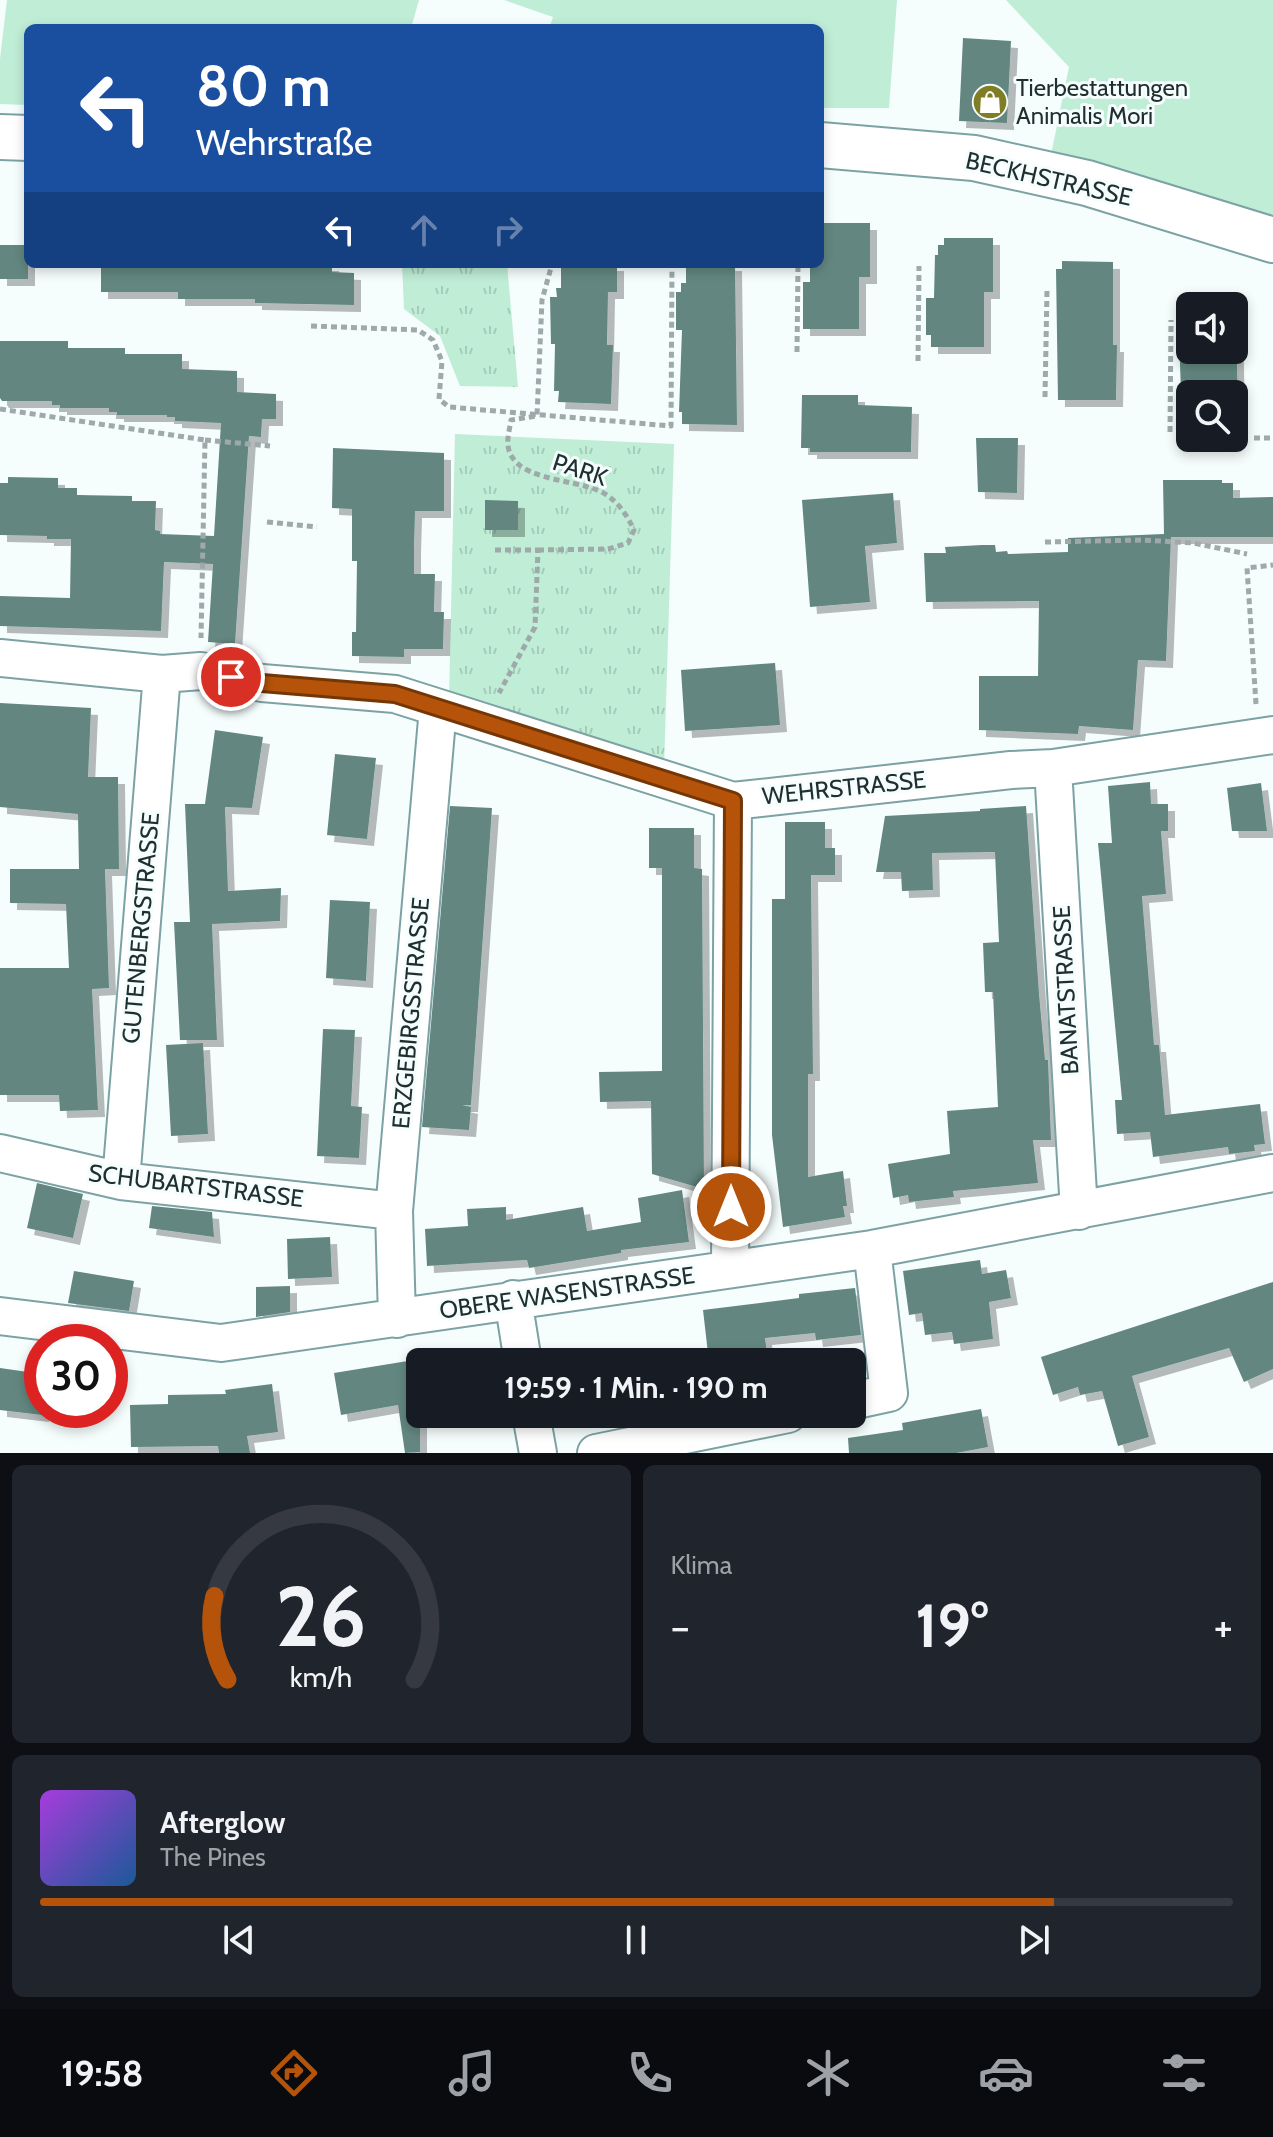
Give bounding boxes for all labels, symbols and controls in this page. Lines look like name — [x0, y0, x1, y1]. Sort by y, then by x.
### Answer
text: 80 m — [196, 52, 331, 120]
icon: left — [64, 56, 168, 160]
place label: Tierbestattungen Animalis Mori — [1016, 73, 1188, 130]
shop icon: Tierbestattungen Animalis Mori — [971, 83, 1009, 121]
text: Wehrstraße — [196, 120, 372, 164]
street label: BECKHSTRASSE — [963, 145, 1135, 212]
icon: left — [318, 208, 362, 252]
icon: ahead — [402, 208, 446, 252]
icon: right — [486, 208, 530, 252]
map controls — [1176, 292, 1248, 452]
button: sound — [1176, 292, 1248, 364]
button: search — [1176, 380, 1248, 452]
street label: PARK — [549, 447, 611, 492]
pin — [197, 643, 265, 711]
icon: arrive — [209, 655, 253, 699]
street label: WEHRSTRASSE — [760, 764, 927, 811]
street label: GUTENBERGSTRASSE — [116, 811, 165, 1045]
street label: ERZGEBIRGSSTRASSE — [386, 896, 435, 1130]
street label: BANATSTRASSE — [1047, 905, 1084, 1076]
street label: SCHUBARTSTRASSE — [87, 1158, 305, 1213]
position arrow — [689, 1165, 773, 1249]
street label: OBERE WASENSTRASSE — [437, 1260, 696, 1325]
speed limit sign: 30 — [24, 1324, 128, 1428]
text: 19:59 · 1 Min. · 190 m — [504, 1369, 768, 1406]
text: Klima — [671, 1549, 732, 1581]
text: 26 — [276, 1566, 367, 1667]
text: 19° — [915, 1589, 988, 1662]
text: − — [671, 1600, 690, 1653]
text: + — [1214, 1600, 1233, 1653]
text: km/h — [290, 1659, 353, 1694]
text: Afterglow — [160, 1804, 286, 1841]
text: The Pines — [160, 1841, 266, 1873]
icon: previous — [217, 1918, 261, 1962]
icon: pause — [614, 1918, 658, 1962]
icon: next — [1012, 1918, 1056, 1962]
icon: directions — [266, 2045, 322, 2101]
icon: music — [444, 2045, 500, 2101]
icon: phone — [622, 2045, 678, 2101]
icon: climate — [800, 2045, 856, 2101]
icon: car — [978, 2045, 1034, 2101]
icon: filters — [1156, 2045, 1212, 2101]
text: 19:58 — [61, 2051, 144, 2095]

